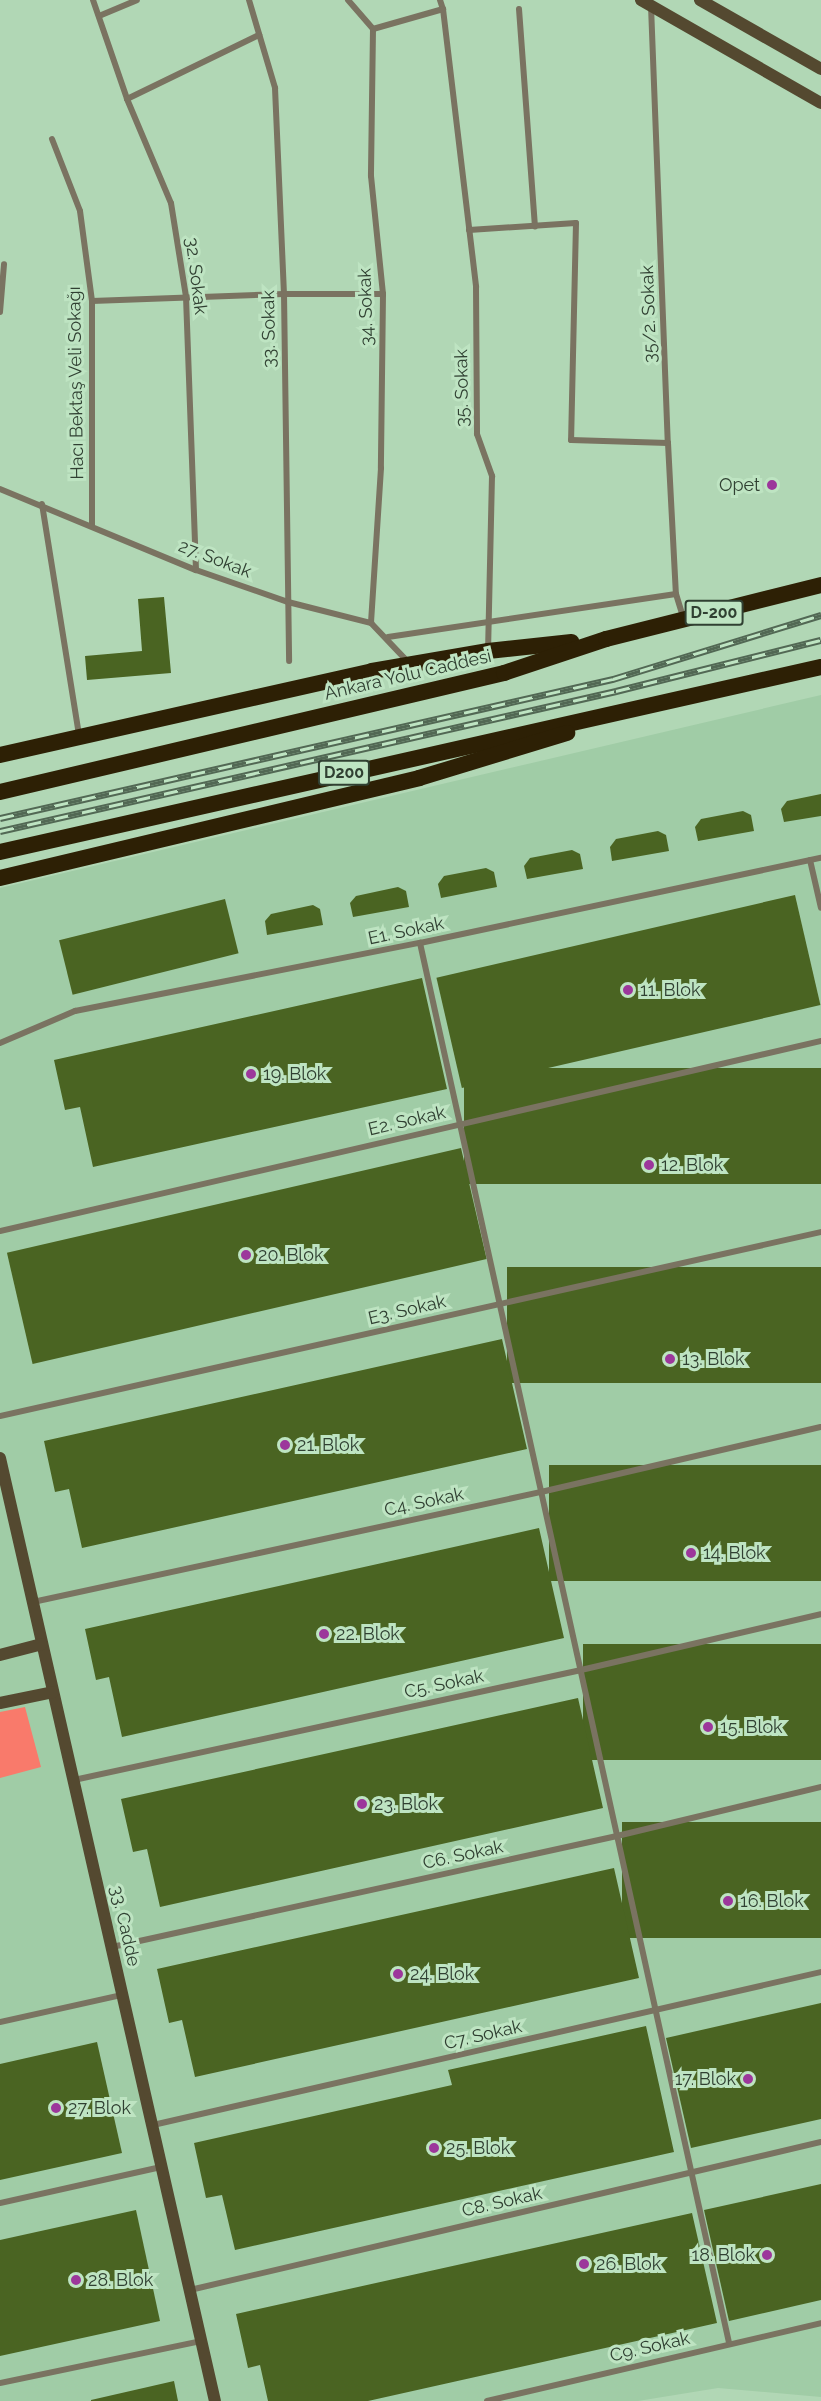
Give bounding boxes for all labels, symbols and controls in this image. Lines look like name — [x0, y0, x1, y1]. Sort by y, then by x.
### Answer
street label: 32. Sokak — [181, 236, 211, 316]
street label: 35/2. Sokak — [637, 265, 661, 363]
street label: 34. Sokak — [354, 268, 378, 346]
street label: Hacı Bektaş Veli Sokağı — [64, 286, 88, 480]
street label: 33. Sokak — [258, 290, 280, 368]
street label: 35. Sokak — [451, 349, 473, 427]
place label: Opet — [719, 474, 760, 496]
marker: Opet — [765, 478, 779, 492]
street label: 27. Sokak — [176, 535, 254, 583]
road number: D-200 — [684, 600, 744, 626]
street label: Ankara Yolu Caddesi — [322, 645, 494, 705]
road number: D200 — [317, 760, 371, 786]
street label: E1. Sokak — [366, 912, 446, 950]
place label: 11. Blok — [640, 979, 701, 1001]
marker: 11. Blok — [621, 983, 635, 997]
place label: 19. Blok — [263, 1063, 326, 1085]
marker: 19. Blok — [244, 1067, 258, 1081]
street label: E2. Sokak — [366, 1102, 448, 1140]
place label: 12. Blok — [661, 1154, 723, 1176]
marker: 12. Blok — [642, 1158, 656, 1172]
place label: 20. Blok — [258, 1244, 324, 1266]
marker: 20. Blok — [239, 1248, 253, 1262]
street label: E3. Sokak — [366, 1291, 448, 1329]
place label: 13. Blok — [682, 1348, 744, 1370]
marker: 13. Blok — [663, 1352, 677, 1366]
place label: 21. Blok — [297, 1434, 359, 1456]
marker: 21. Blok — [278, 1438, 292, 1452]
street label: C4. Sokak — [382, 1483, 466, 1521]
place label: 14. Blok — [703, 1542, 766, 1564]
marker: 14. Blok — [684, 1546, 698, 1560]
place label: 22. Blok — [336, 1623, 400, 1645]
marker: 22. Blok — [317, 1627, 331, 1641]
street label: C5. Sokak — [402, 1665, 486, 1703]
place label: 15. Blok — [720, 1716, 783, 1738]
marker: 15. Blok — [701, 1720, 715, 1734]
place label: 23. Blok — [374, 1793, 438, 1815]
marker: 23. Blok — [355, 1797, 369, 1811]
street label: C6. Sokak — [421, 1836, 505, 1874]
street label: 33. Cadde — [105, 1883, 145, 1969]
place label: 16. Blok — [740, 1890, 804, 1912]
marker: 16. Blok — [721, 1894, 735, 1908]
place label: 24. Blok — [410, 1963, 474, 1985]
marker: 24. Blok — [391, 1967, 405, 1981]
street label: C7. Sokak — [442, 2016, 524, 2054]
place label: 17. Blok — [675, 2068, 736, 2090]
marker: 17. Blok — [741, 2072, 755, 2086]
place label: 27. Blok — [68, 2097, 131, 2119]
marker: 27. Blok — [49, 2101, 63, 2115]
place label: 25. Blok — [446, 2137, 510, 2159]
marker: 25. Blok — [427, 2141, 441, 2155]
street label: C8. Sokak — [460, 2182, 544, 2222]
place label: 18. Blok — [691, 2244, 755, 2266]
marker: 18. Blok — [760, 2248, 774, 2262]
place label: 26. Blok — [596, 2253, 661, 2275]
marker: 26. Blok — [577, 2257, 591, 2271]
place label: 28. Blok — [88, 2269, 153, 2291]
marker: 28. Blok — [69, 2273, 83, 2287]
street label: C9. Sokak — [608, 2327, 692, 2367]

